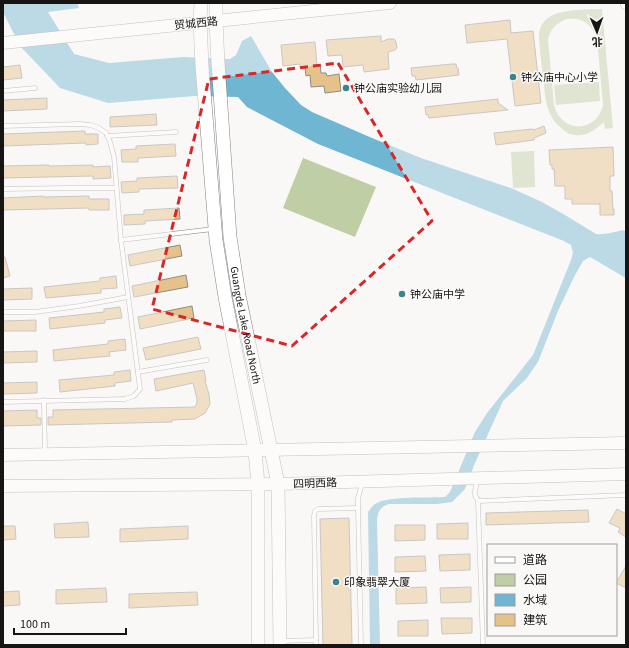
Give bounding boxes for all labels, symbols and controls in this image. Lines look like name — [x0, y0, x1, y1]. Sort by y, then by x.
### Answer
north arrow — [577, 12, 617, 52]
street label: 贸城西路 — [173, 14, 219, 33]
text: 北 — [592, 34, 603, 49]
place label: 钟公庙中心小学 — [521, 70, 598, 85]
marker: 钟公庙中心小学 — [508, 72, 518, 82]
place label: 钟公庙实验幼儿园 — [354, 81, 442, 96]
marker: 钟公庙实验幼儿园 — [341, 83, 351, 93]
street label: Guangde Lake Road North — [227, 265, 264, 386]
place label: 钟公庙中学 — [410, 287, 465, 302]
marker: 钟公庙中学 — [397, 289, 407, 299]
street label: 四明西路 — [293, 475, 337, 492]
legend — [487, 544, 617, 636]
text: 道路 — [523, 552, 547, 569]
text: 公园 — [523, 572, 547, 589]
place label: 印象翡翠大厦 — [344, 575, 410, 590]
marker: 印象翡翠大厦 — [331, 577, 341, 587]
text: 水域 — [523, 592, 547, 609]
scale bar — [14, 610, 126, 636]
text: 建筑 — [523, 612, 547, 629]
text: 100 m — [20, 616, 50, 633]

